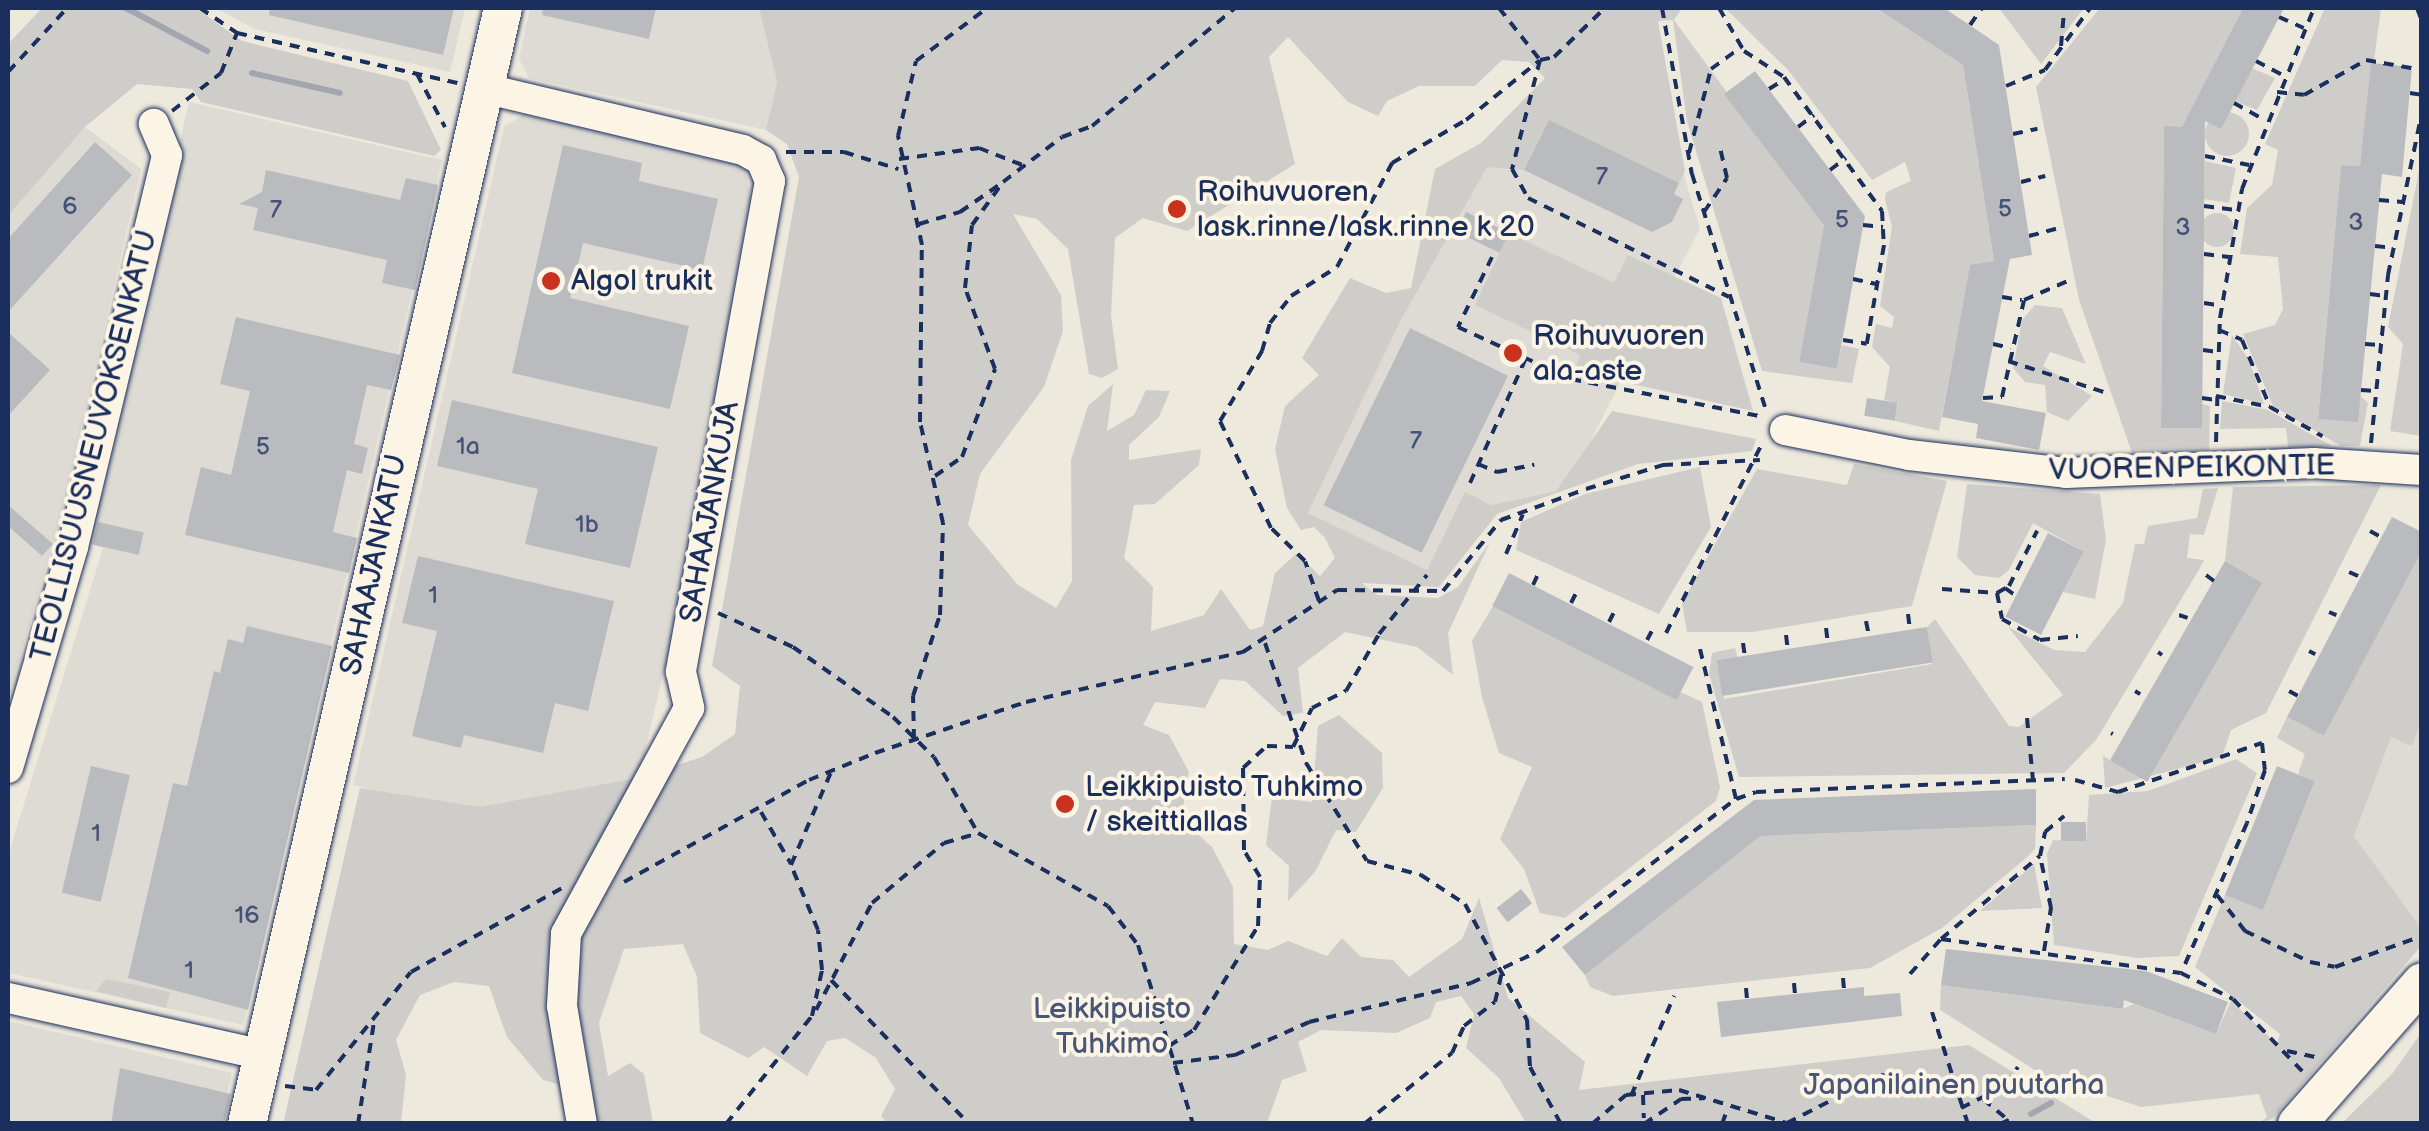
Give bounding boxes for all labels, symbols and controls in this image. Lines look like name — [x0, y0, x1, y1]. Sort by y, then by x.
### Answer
house number: 7 — [1596, 162, 1608, 192]
place label: Roihuvuoren lask.rinne/lask.rinne k 20 — [1197, 174, 1535, 244]
house number: 6 — [62, 192, 78, 222]
house number: 5 — [1998, 194, 2012, 224]
house number: 7 — [270, 195, 282, 225]
marker: Roihuvuoren lask.rinne/lask.rinne k 20 — [1166, 198, 1188, 220]
house number: 5 — [1835, 205, 1849, 235]
house number: 3 — [2348, 208, 2364, 238]
house number: 3 — [2175, 213, 2191, 243]
street label: TEOLLISUUSNEUVOKSENKATU — [23, 226, 165, 666]
place label: Algol trukit — [571, 263, 713, 299]
marker: Algol trukit — [540, 270, 562, 292]
place label: Roihuvuoren ala-aste — [1533, 318, 1705, 388]
marker: Roihuvuoren ala-aste — [1502, 342, 1524, 364]
street label: SAHAAJANKUJA — [673, 398, 747, 626]
house number: 7 — [1410, 426, 1422, 456]
house number: 5 — [256, 432, 270, 462]
house number: 1a — [456, 432, 480, 462]
street label: VUORENPEIKONTIE — [2048, 448, 2336, 488]
street label: SAHAAJANKATU — [333, 451, 415, 679]
house number: 1b — [575, 510, 599, 540]
house number: 1 — [428, 581, 438, 611]
place label: Leikkipuisto Tuhkimo / skeittiallas — [1085, 769, 1364, 840]
marker: Leikkipuisto Tuhkimo / skeittiallas — [1054, 793, 1076, 815]
house number: 1 — [91, 819, 101, 849]
house number: 16 — [235, 901, 259, 931]
house number: 1 — [184, 956, 194, 986]
park label: Leikkipuisto Tuhkimo — [1033, 991, 1191, 1062]
park label: Japanilainen puutarha — [1804, 1067, 2104, 1103]

